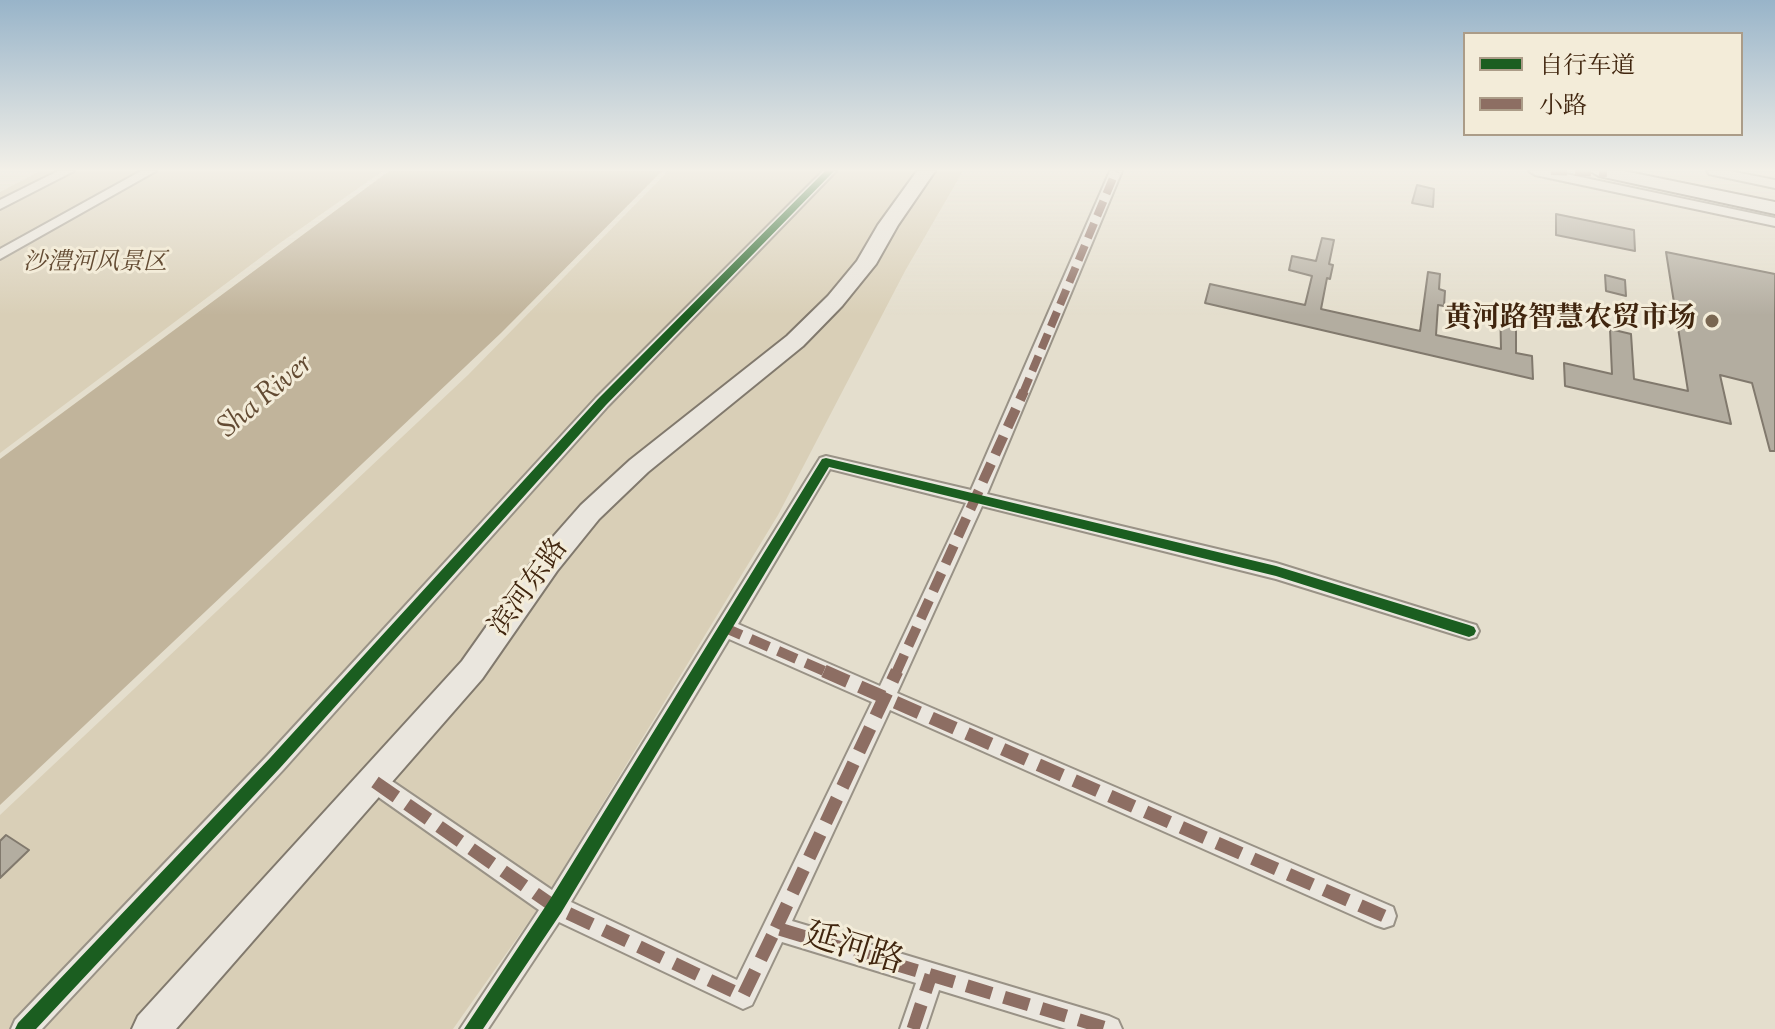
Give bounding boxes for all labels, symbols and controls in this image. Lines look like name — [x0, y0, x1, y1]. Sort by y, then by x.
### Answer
legend — [1463, 32, 1743, 136]
text: 自行车道 — [1539, 50, 1635, 84]
text: 小路 — [1539, 90, 1587, 124]
park label: 沙澧河风景区 — [23, 251, 167, 279]
place label: 黄河路智慧农贸市场 — [1444, 304, 1696, 338]
marker: 黄河路智慧农贸市场 — [1703, 312, 1721, 330]
water label: Sha River — [212, 348, 322, 448]
street label: 滨河东路 — [484, 534, 578, 644]
street label: 延河路 — [798, 918, 908, 986]

